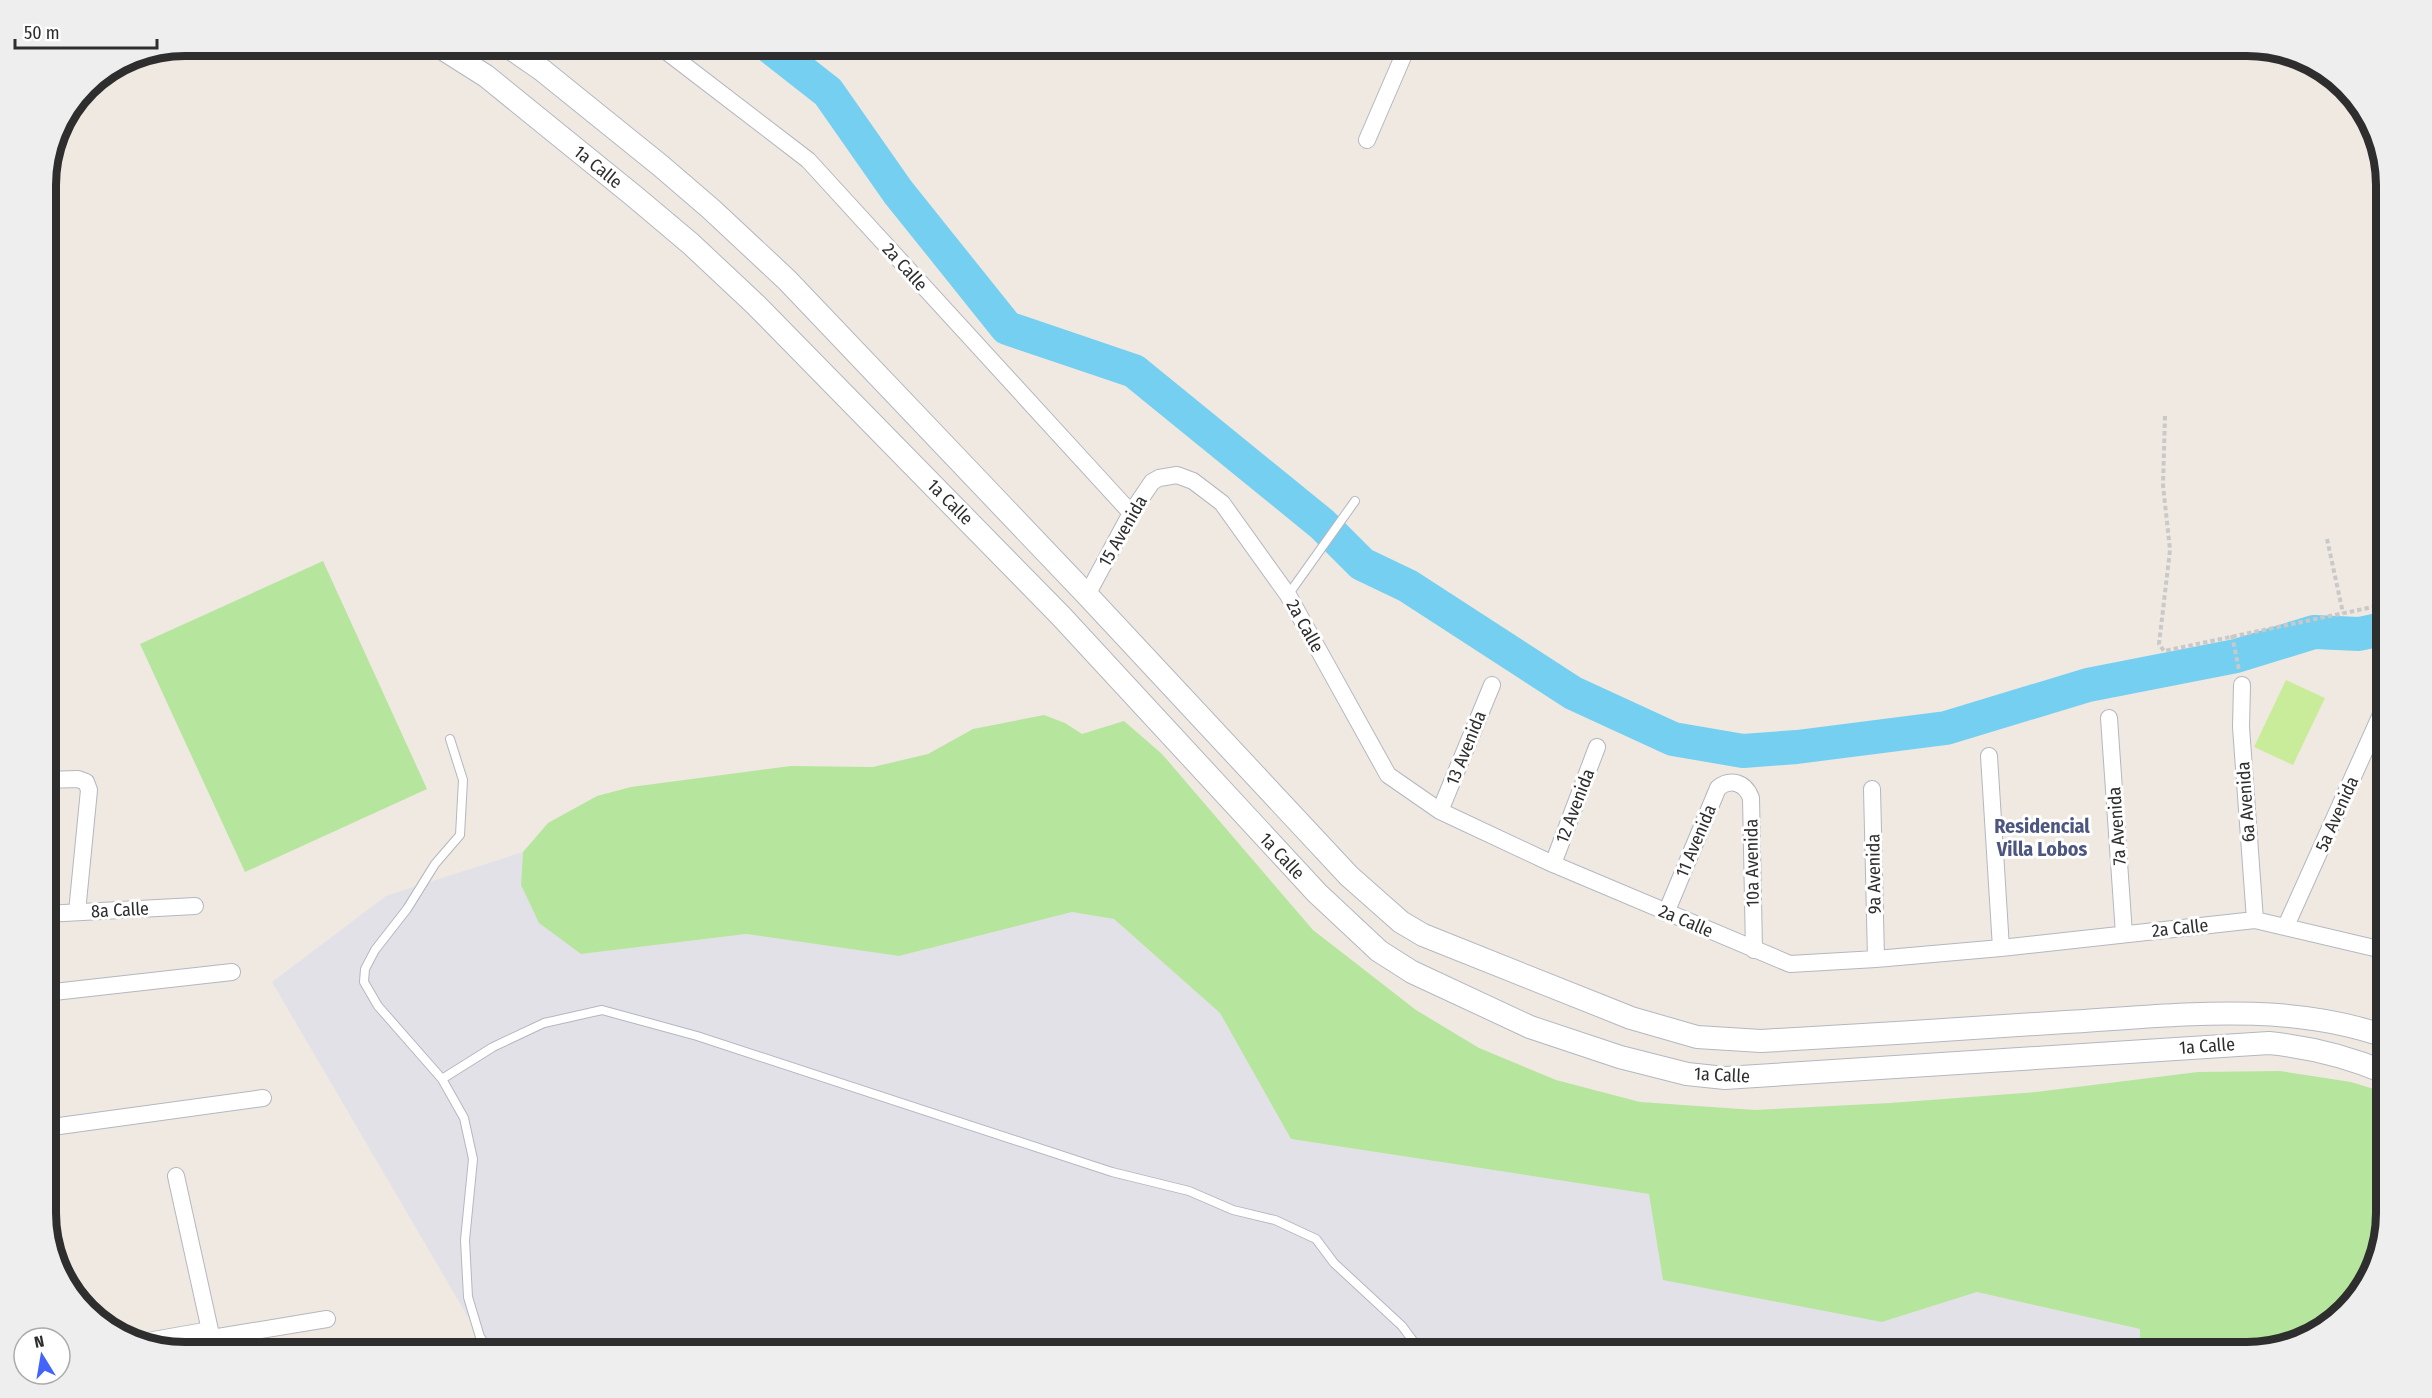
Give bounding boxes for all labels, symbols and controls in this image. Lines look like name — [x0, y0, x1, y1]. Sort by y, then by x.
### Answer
scale bar — [15, 12, 158, 50]
text: 50 m — [24, 22, 60, 44]
street label: 1a Calle — [569, 141, 627, 193]
street label: 2a Calle — [878, 239, 932, 296]
street label: 1a Calle — [922, 474, 978, 530]
street label: 15 Avenida — [1094, 491, 1152, 570]
street label: 2a Calle — [1282, 596, 1328, 656]
street label: 13 Avenida — [1441, 707, 1491, 788]
street label: 6a Avenida — [2232, 761, 2260, 843]
street label: 12 Avenida — [1551, 765, 1599, 846]
street label: 5a Avenida — [2311, 773, 2363, 855]
street label: 7a Avenida — [2103, 786, 2131, 866]
street label: 11 Avenida — [1671, 801, 1721, 881]
district label: Residencial Villa Lobos — [1994, 814, 2090, 861]
street label: 10a Avenida — [1740, 819, 1764, 907]
street label: 1a Calle — [1255, 828, 1309, 884]
street label: 9a Avenida — [1862, 833, 1886, 914]
street label: 8a Calle — [90, 897, 150, 923]
street label: 2a Calle — [1656, 900, 1717, 942]
street label: 2a Calle — [2151, 914, 2209, 942]
street label: 1a Calle — [2178, 1033, 2236, 1059]
street label: 1a Calle — [1693, 1063, 1751, 1087]
north arrow — [12, 1326, 72, 1386]
text: N — [33, 1332, 46, 1352]

